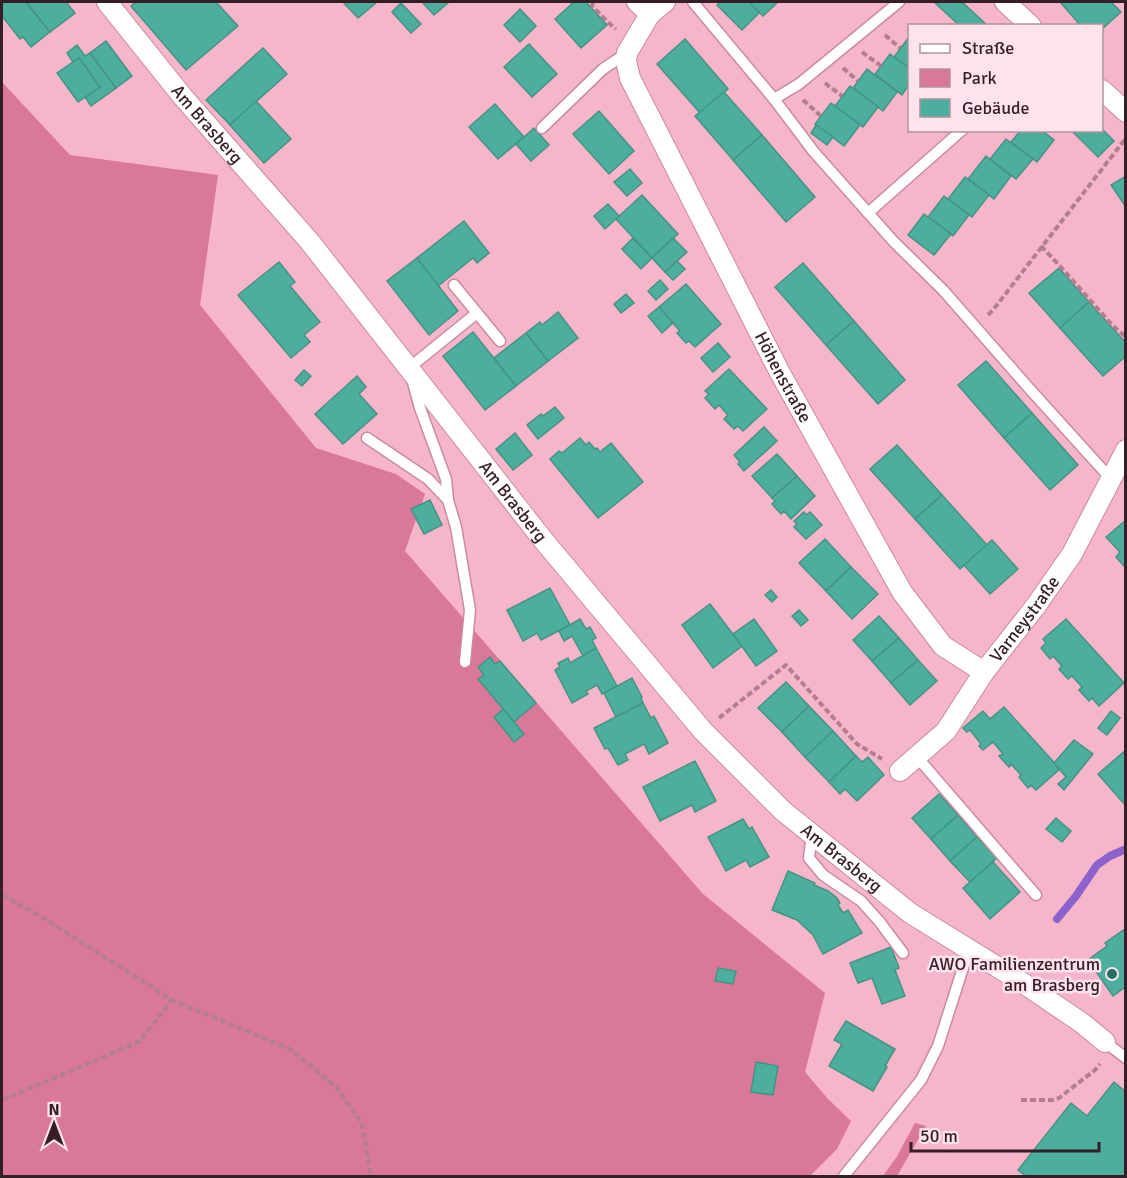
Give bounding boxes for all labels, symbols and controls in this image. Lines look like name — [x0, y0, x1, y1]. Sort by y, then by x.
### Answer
legend — [908, 24, 1103, 132]
text: Straße — [962, 37, 1014, 59]
text: Park — [962, 67, 997, 89]
street label: Am Brasberg — [167, 80, 248, 168]
text: Gebäude — [962, 97, 1030, 119]
street label: Höhenstraße — [750, 328, 817, 427]
street label: Am Brasberg — [474, 456, 552, 547]
street label: Varneystraße — [985, 572, 1064, 667]
street label: Am Brasberg — [796, 819, 887, 897]
place label: AWO Familienzentrum am Brasberg — [929, 953, 1100, 996]
marker: AWO Familienzentrum am Brasberg — [1105, 967, 1119, 981]
north arrow — [24, 1094, 84, 1154]
text: N — [48, 1100, 60, 1120]
scale bar — [911, 1115, 1098, 1153]
text: 50 m — [920, 1125, 958, 1147]

